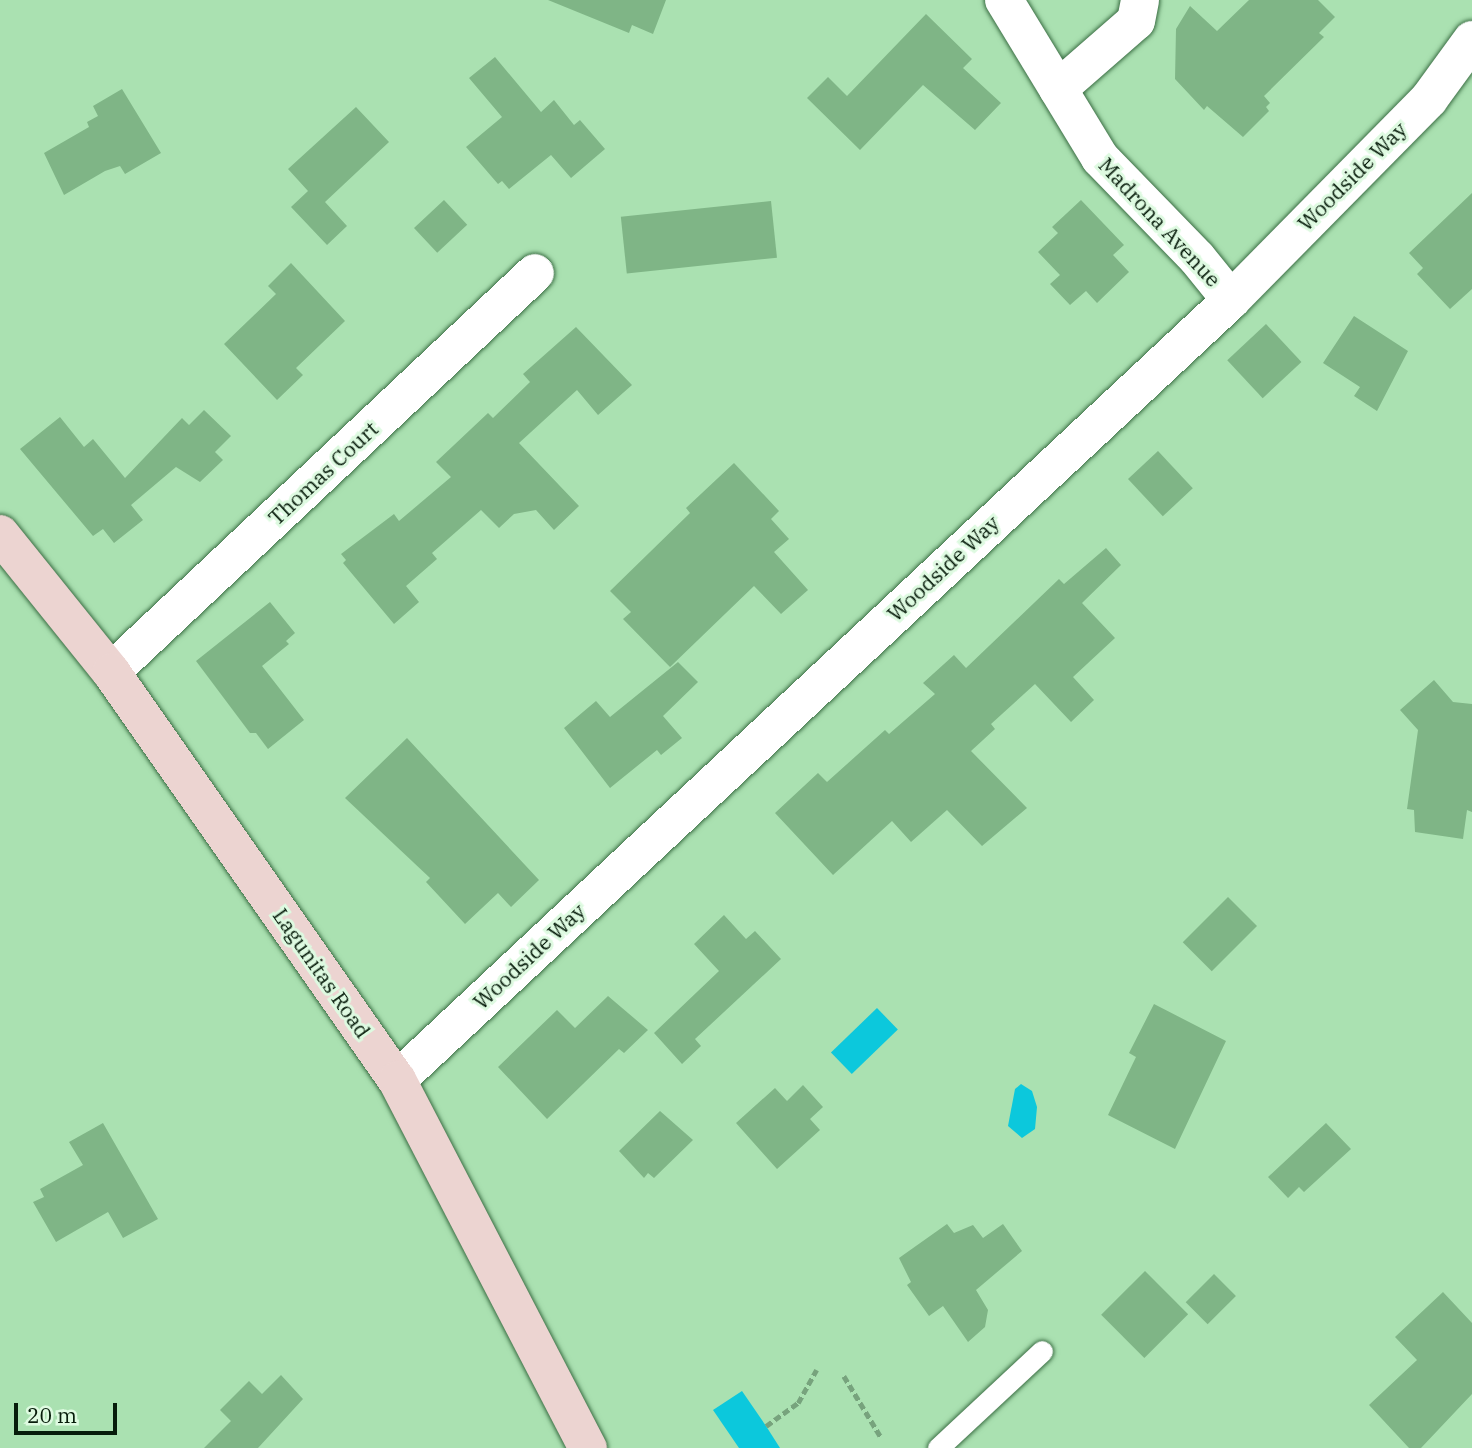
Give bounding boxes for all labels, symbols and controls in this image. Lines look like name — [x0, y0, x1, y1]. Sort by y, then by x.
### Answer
street label: Woodside Way — [1292, 116, 1412, 236]
street label: Madrona Avenue — [1094, 152, 1226, 292]
street label: Thomas Court — [263, 416, 383, 530]
street label: Woodside Way — [882, 510, 1004, 626]
street label: Woodside Way — [468, 898, 590, 1014]
street label: Lagunitas Road — [268, 903, 376, 1043]
scale bar — [18, 1388, 121, 1432]
text: 20 m — [27, 1401, 77, 1429]

